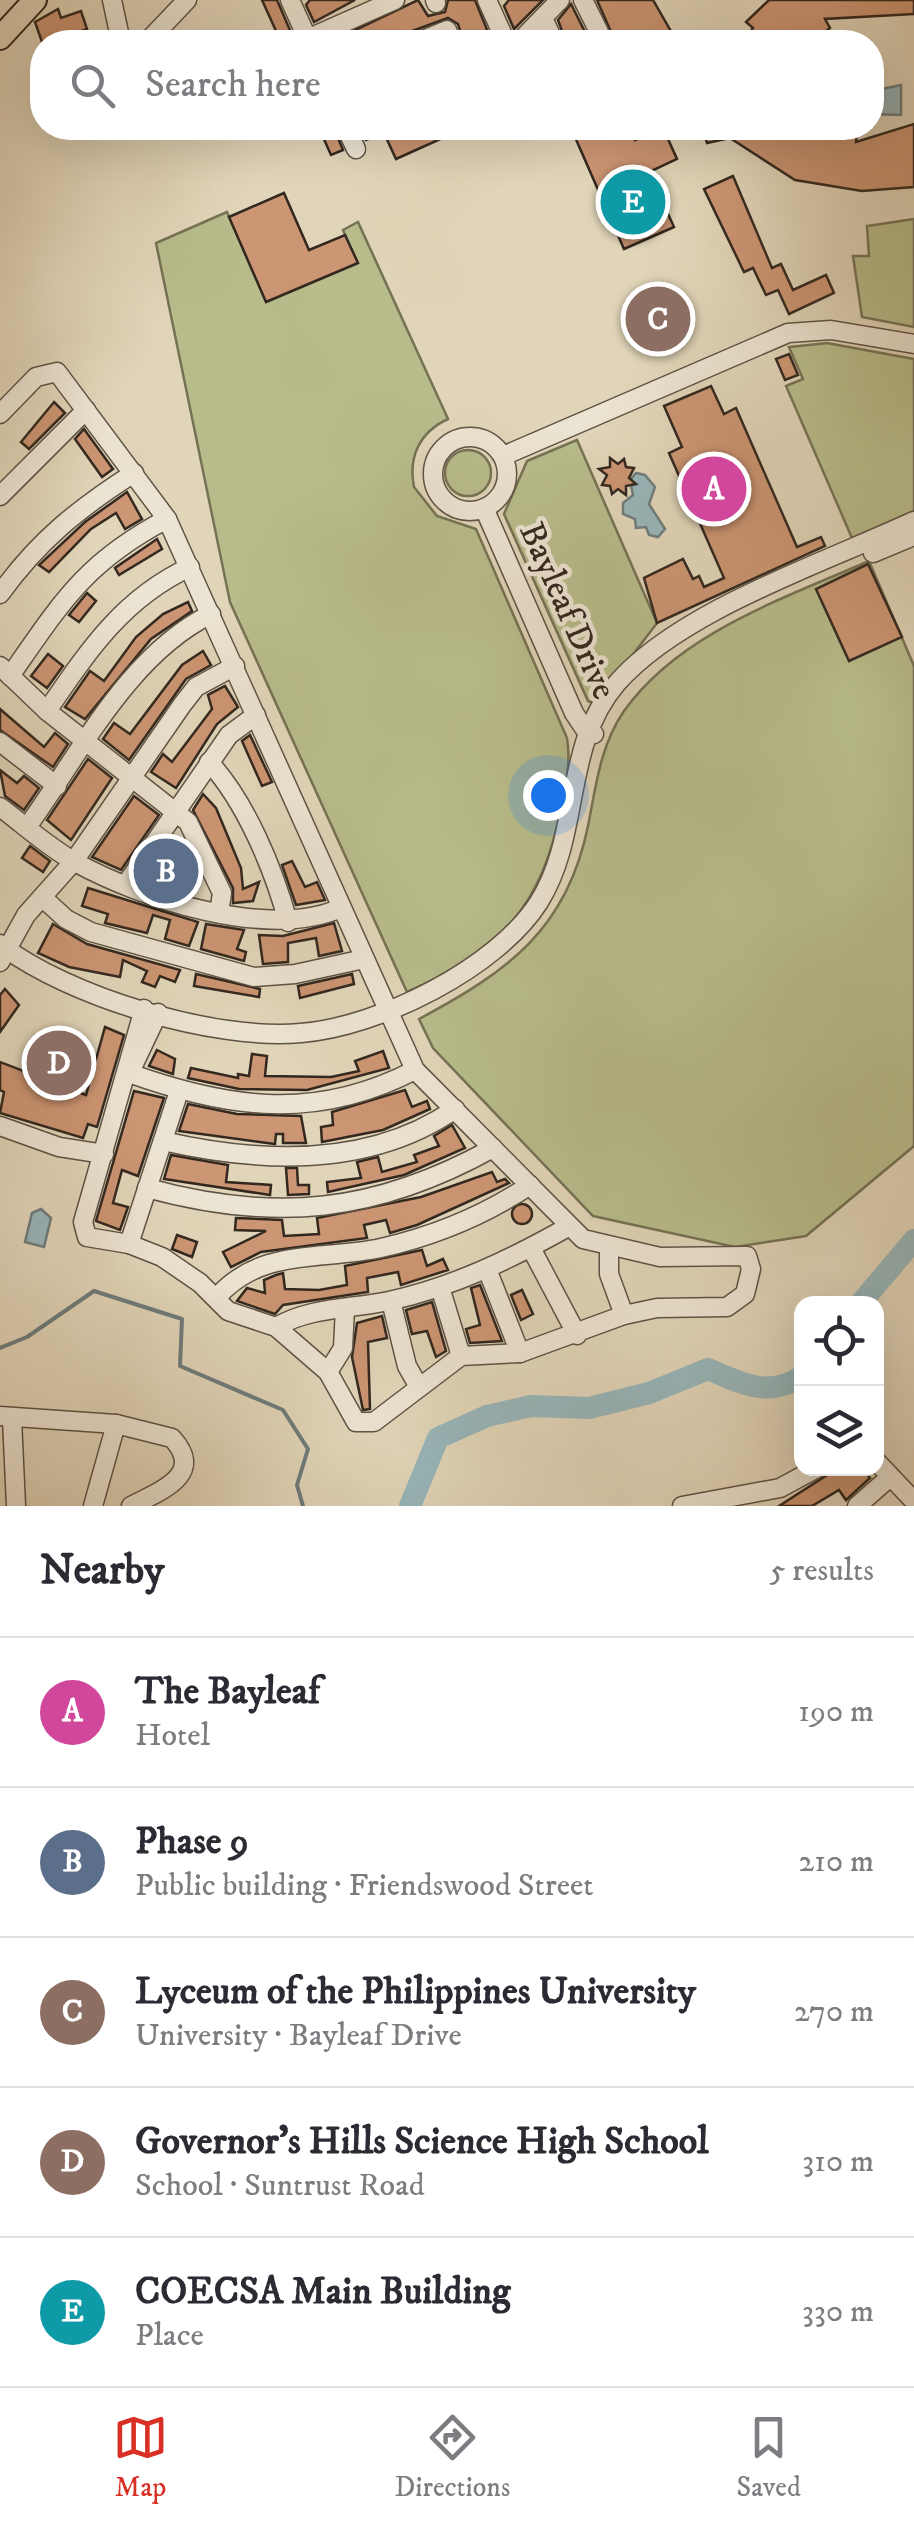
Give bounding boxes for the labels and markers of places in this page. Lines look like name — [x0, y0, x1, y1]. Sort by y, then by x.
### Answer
pin: E — [600, 164, 666, 240]
pin: C — [626, 282, 690, 356]
pin: A — [682, 452, 746, 526]
pin: B — [134, 834, 198, 908]
pin: D — [27, 1026, 92, 1100]

